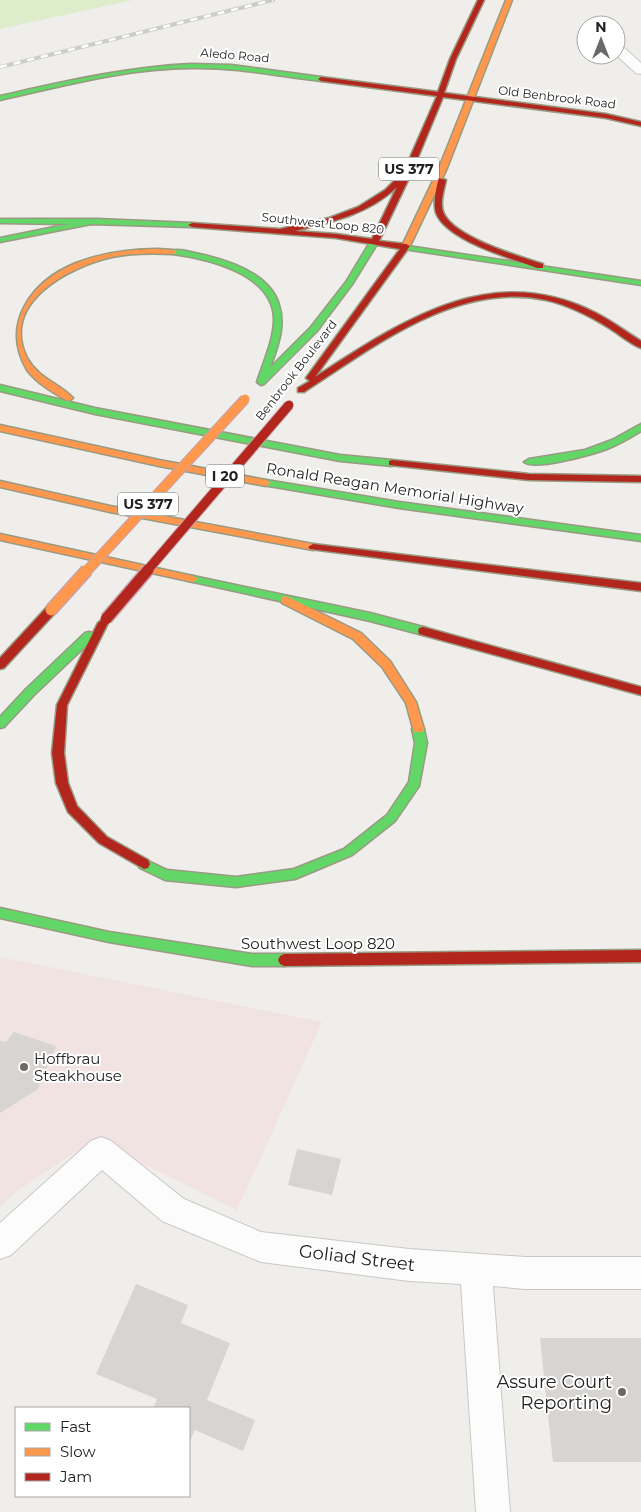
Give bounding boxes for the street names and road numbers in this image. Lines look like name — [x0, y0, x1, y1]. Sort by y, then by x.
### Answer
street label: Aledo Road — [200, 45, 270, 65]
street label: Old Benbrook Road — [497, 82, 617, 112]
road number: US 377 — [379, 157, 439, 180]
street label: Southwest Loop 820 — [261, 209, 385, 237]
street label: Benbrook Boulevard — [252, 317, 340, 423]
street label: Ronald Reagan Memorial Highway — [265, 458, 526, 518]
road number: I 20 — [206, 464, 244, 488]
road number: US 377 — [118, 492, 178, 516]
street label: Southwest Loop 820 — [241, 934, 395, 953]
street label: Goliad Street — [298, 1240, 416, 1276]

